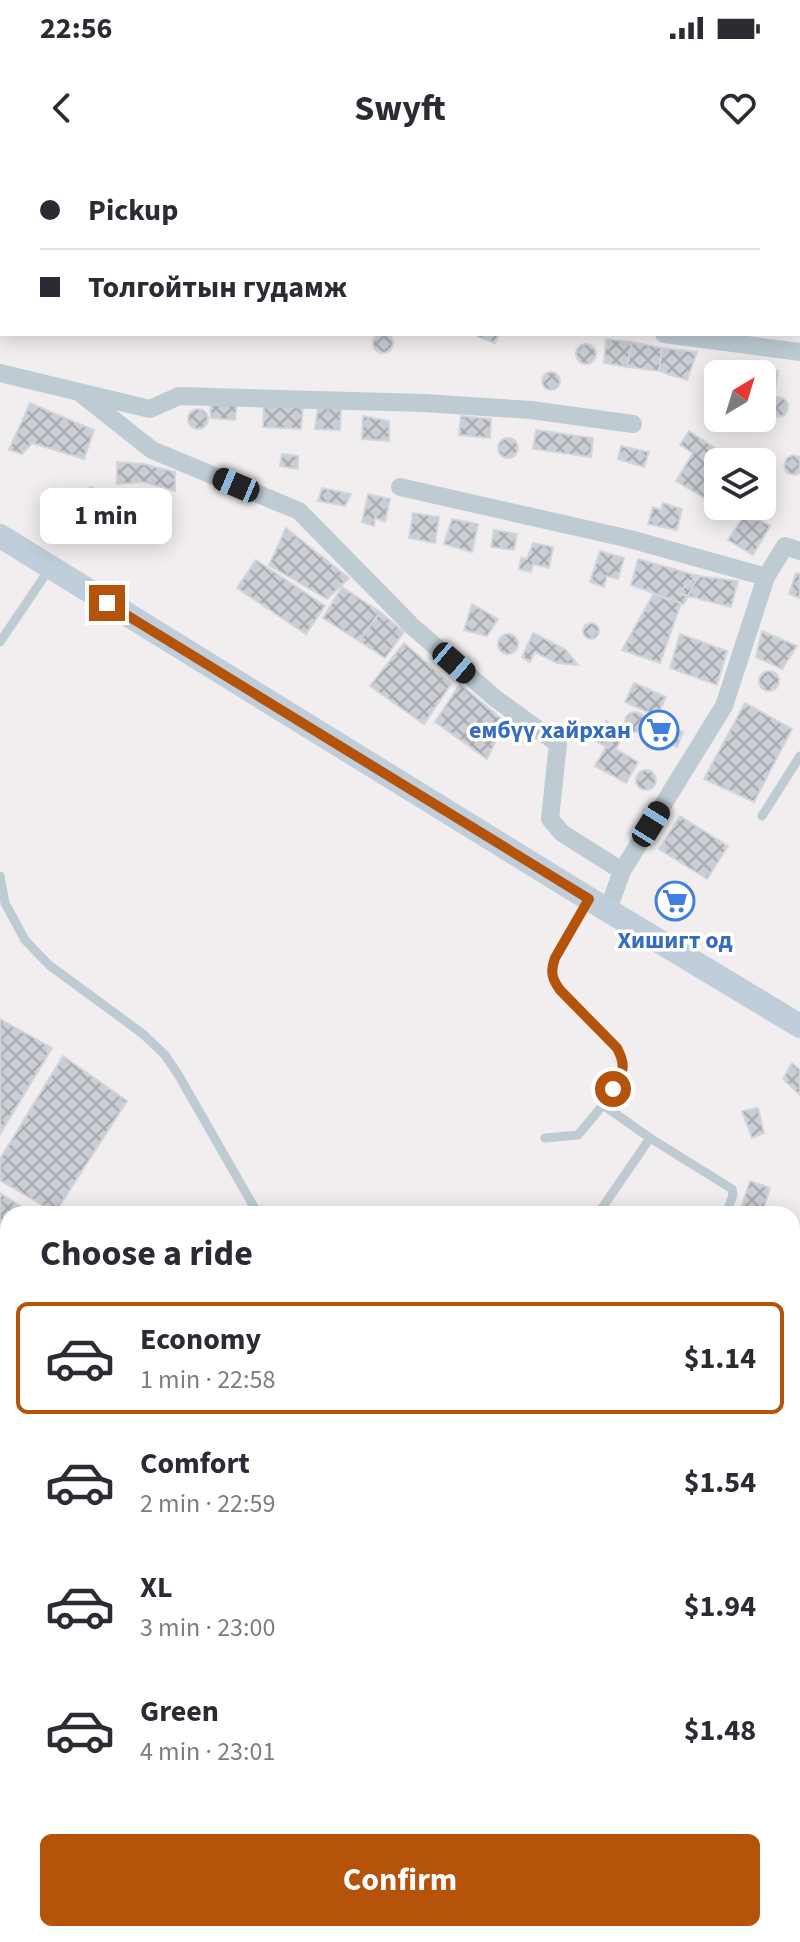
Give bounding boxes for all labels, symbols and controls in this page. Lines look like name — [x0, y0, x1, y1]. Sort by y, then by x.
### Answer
text: 22:56 — [40, 7, 112, 50]
text: Swyft — [354, 83, 446, 134]
icon: back — [40, 86, 84, 130]
icon: heart — [716, 86, 760, 130]
text: Pickup — [88, 189, 178, 232]
text: Толгойтын гудамж — [88, 266, 347, 309]
north arrow — [704, 360, 776, 432]
map controls — [704, 360, 776, 520]
button: layers — [704, 448, 776, 520]
car — [209, 465, 263, 505]
callout: 1 min — [41, 487, 173, 543]
text: 1 min — [74, 497, 138, 534]
route end — [89, 585, 125, 621]
car — [428, 638, 480, 688]
supermarket icon: ембүү хайрхан — [638, 709, 680, 751]
place label: ембүү хайрхан — [469, 713, 631, 748]
car — [628, 797, 674, 851]
supermarket icon: Хишигт од — [654, 880, 696, 922]
place label: Хишигт од — [617, 923, 733, 958]
route start — [595, 1071, 631, 1107]
text: Choose a ride — [40, 1228, 253, 1279]
text: Economy — [140, 1318, 261, 1361]
icon: car — [44, 1322, 116, 1394]
text: $1.14 — [684, 1337, 756, 1380]
text: 1 min · 22:58 — [140, 1361, 275, 1398]
text: Comfort — [140, 1442, 250, 1485]
icon: car — [44, 1446, 116, 1518]
text: $1.54 — [684, 1461, 756, 1504]
text: 2 min · 22:59 — [140, 1485, 275, 1522]
text: XL — [140, 1566, 173, 1609]
icon: car — [44, 1570, 116, 1642]
text: $1.94 — [684, 1585, 756, 1628]
text: 3 min · 23:00 — [140, 1609, 275, 1646]
text: Green — [140, 1690, 219, 1733]
icon: car — [44, 1694, 116, 1766]
text: $1.48 — [684, 1709, 756, 1752]
text: 4 min · 23:01 — [140, 1733, 275, 1770]
button: Confirm — [40, 1834, 760, 1926]

